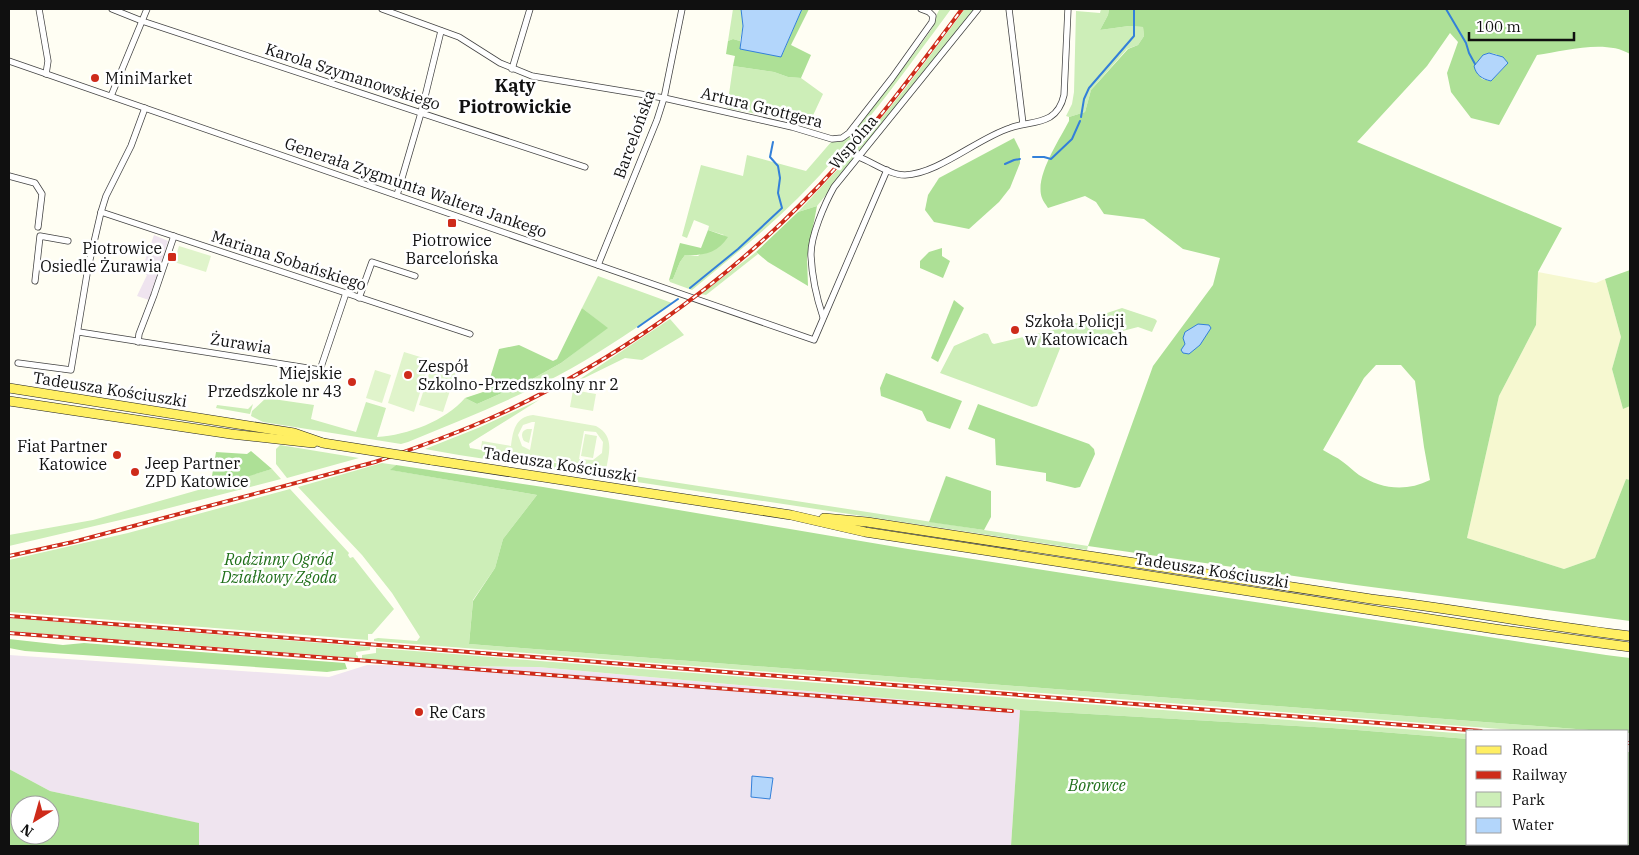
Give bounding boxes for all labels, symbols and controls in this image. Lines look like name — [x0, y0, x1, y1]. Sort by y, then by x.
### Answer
scale bar — [1469, 10, 1574, 42]
text: 100 m — [1476, 17, 1521, 36]
street label: Karola Szymanowskiego — [263, 38, 443, 114]
place label: MiniMarket — [105, 68, 193, 88]
marker: MiniMarket — [89, 72, 101, 84]
district label: Kąty Piotrowickie — [458, 74, 572, 118]
street label: Artura Grottgera — [699, 82, 825, 132]
street label: Barcelońska — [609, 87, 659, 181]
street label: Wspólna — [824, 110, 882, 173]
street label: Generała Zygmunta Waltera Jankego — [282, 133, 550, 241]
marker: Piotrowice Barcelońska — [446, 217, 458, 229]
street label: Mariana Sobańskiego — [209, 225, 369, 295]
place label: Piotrowice Barcelońska — [405, 230, 499, 268]
place label: Piotrowice Osiedle Żurawia — [40, 238, 162, 276]
marker: Piotrowice Osiedle Żurawia — [166, 251, 178, 263]
place label: Szkoła Policji w Katowicach — [1025, 311, 1128, 349]
marker: Szkoła Policji w Katowicach — [1009, 324, 1021, 336]
street label: Żurawia — [209, 328, 273, 358]
place label: Zespół Szkolno-Przedszkolny nr 2 — [418, 356, 619, 394]
place label: Miejskie Przedszkole nr 43 — [208, 363, 342, 401]
street label: Tadeusza Kościuszki — [32, 367, 188, 411]
marker: Zespół Szkolno-Przedszkolny nr 2 — [402, 369, 414, 381]
marker: Miejskie Przedszkole nr 43 — [346, 376, 358, 388]
place label: Fiat Partner Katowice — [17, 436, 107, 474]
street label: Tadeusza Kościuszki — [482, 442, 638, 486]
marker: Fiat Partner Katowice — [111, 449, 123, 461]
place label: Jeep Partner ZPD Katowice — [145, 453, 249, 491]
marker: Jeep Partner ZPD Katowice — [129, 466, 141, 478]
street label: Tadeusza Kościuszki — [1134, 548, 1290, 592]
park label: Rodzinny Ogród Działkowy Zgoda — [220, 549, 338, 587]
place label: Re Cars — [429, 702, 486, 722]
marker: Re Cars — [413, 706, 425, 718]
legend — [1466, 730, 1629, 845]
text: Road — [1512, 740, 1548, 759]
text: Railway — [1512, 765, 1567, 784]
park label: Borowce — [1067, 775, 1126, 795]
text: Park — [1512, 790, 1545, 809]
north arrow — [10, 795, 60, 845]
text: Water — [1512, 815, 1554, 834]
text: N — [17, 820, 37, 841]

